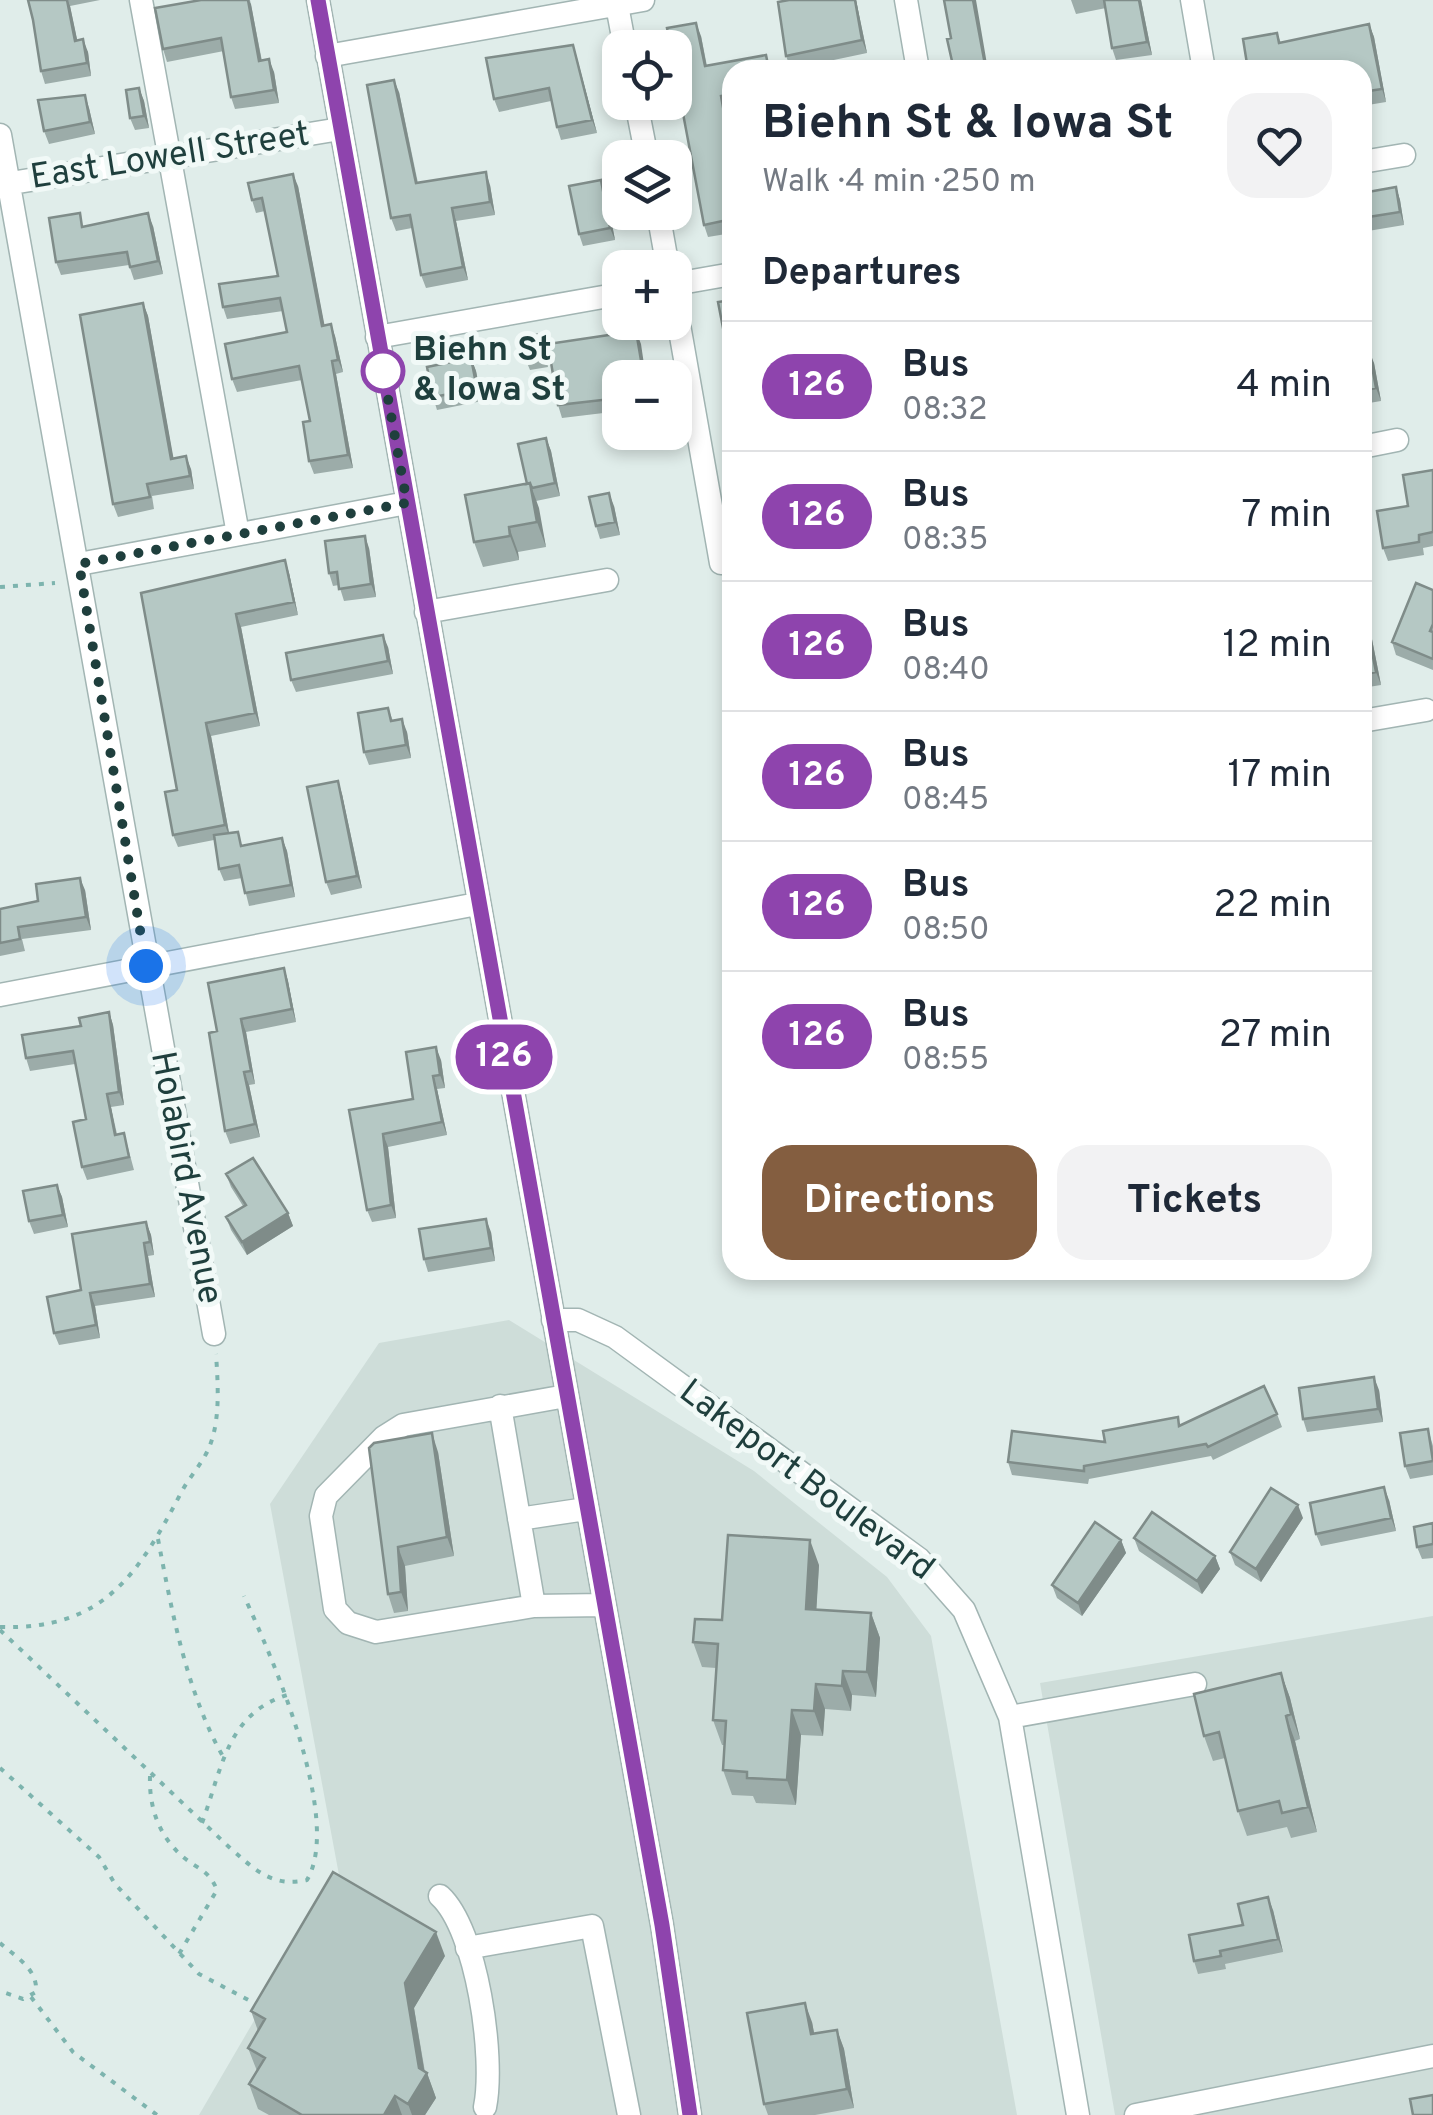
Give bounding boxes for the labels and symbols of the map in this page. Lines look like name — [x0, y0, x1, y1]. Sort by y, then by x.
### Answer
street label: East Lowell Street — [27, 113, 313, 201]
place label: Biehn St & Iowa St — [413, 329, 565, 413]
marker: Biehn St & Iowa St — [362, 350, 404, 392]
your location — [121, 941, 171, 991]
line badge: 126 — [446, 1024, 562, 1090]
street label: Holabird Avenue — [139, 1048, 231, 1308]
street label: Lakeport Boulevard — [670, 1371, 942, 1591]

